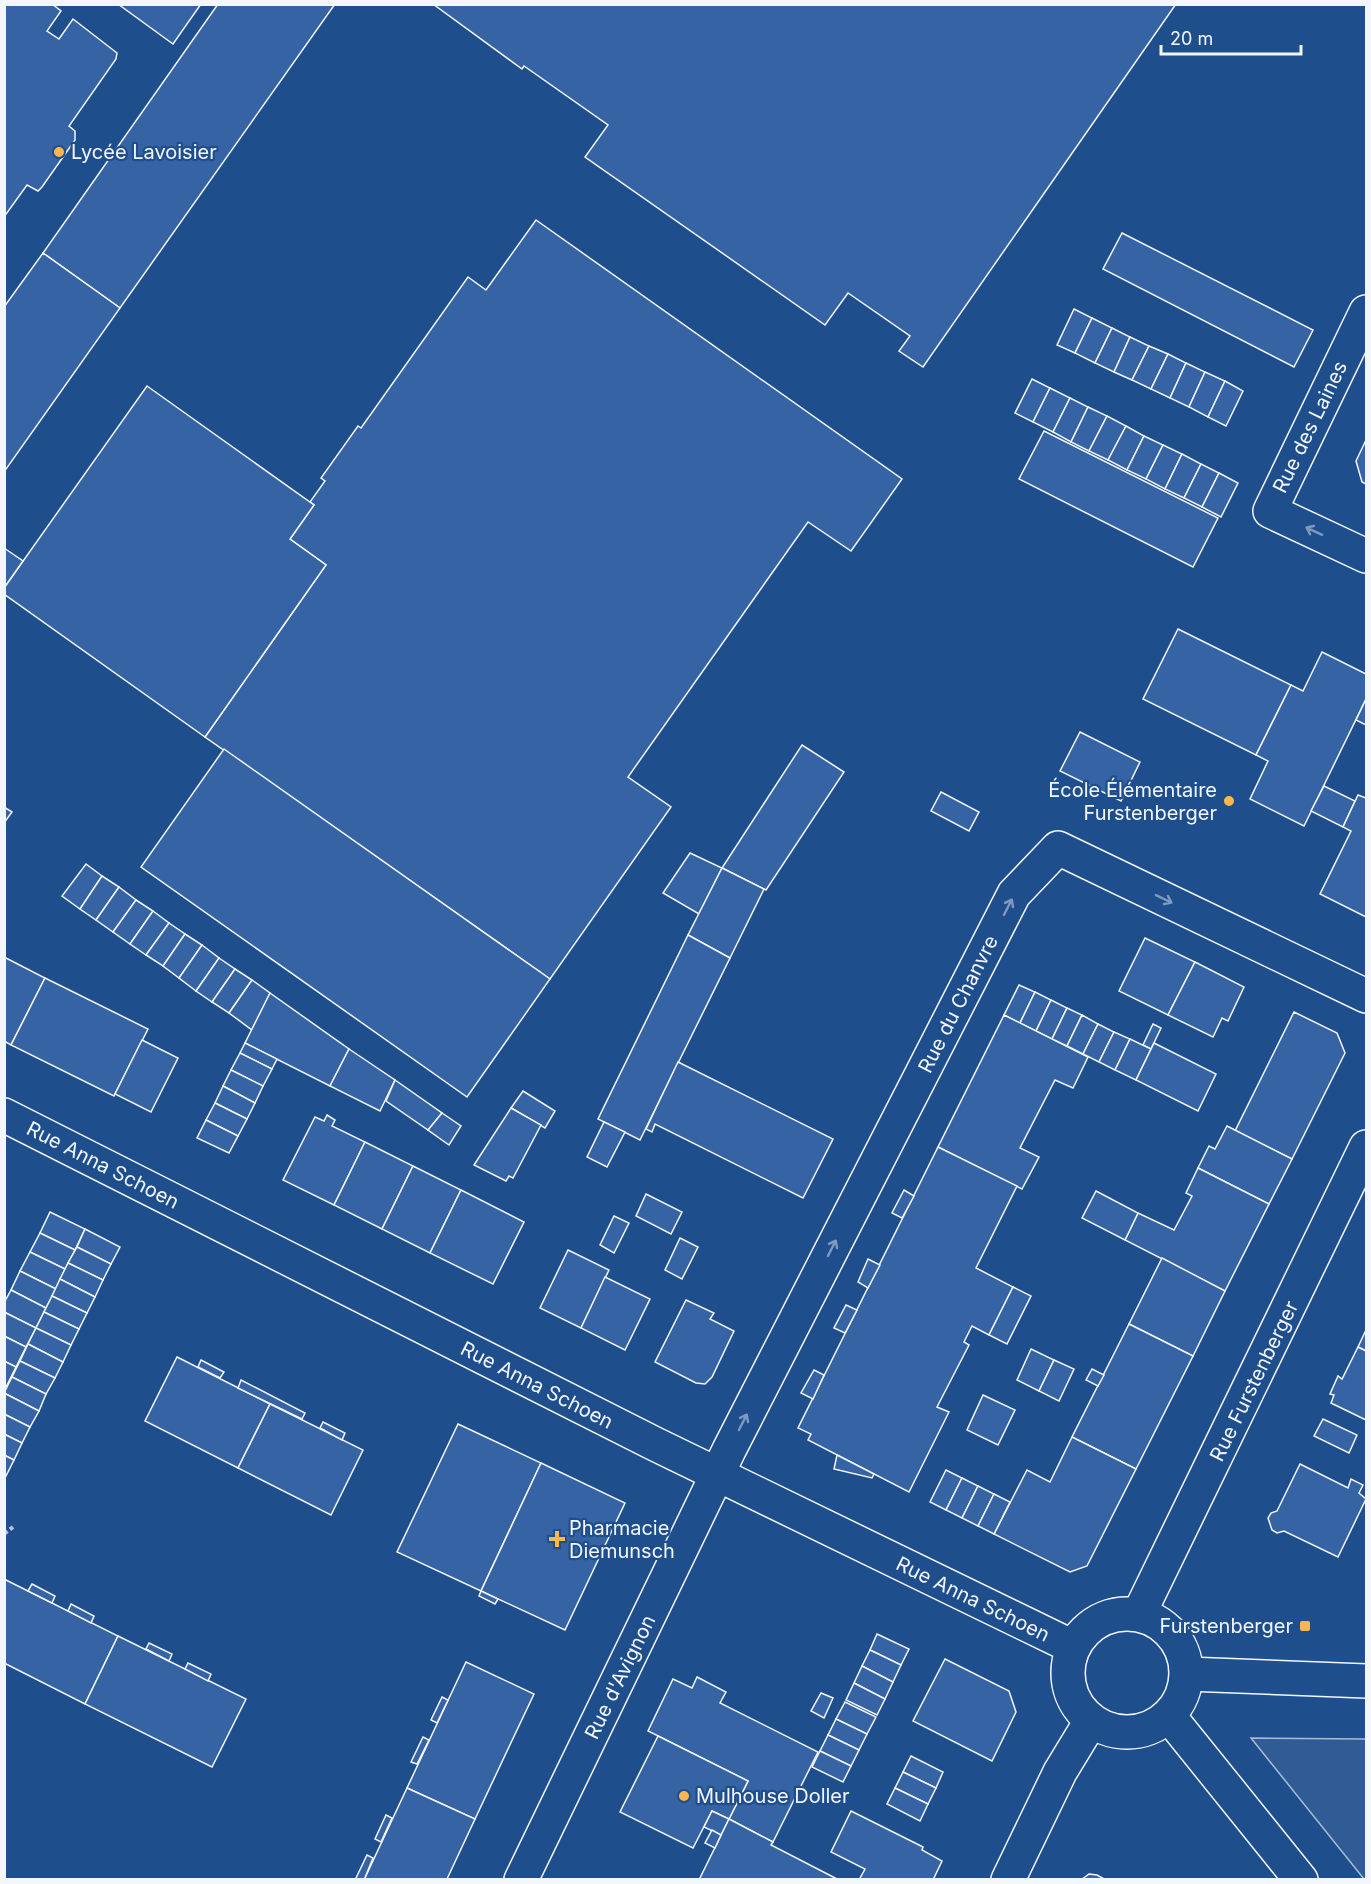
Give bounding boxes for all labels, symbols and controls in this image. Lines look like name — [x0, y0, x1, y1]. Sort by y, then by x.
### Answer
scale bar — [1161, 18, 1300, 56]
text: 20 m — [1170, 28, 1213, 49]
place label: Lycée Lavoisier — [71, 140, 217, 164]
marker: Lycée Lavoisier — [52, 145, 66, 159]
street label: Rue des Laines — [1268, 357, 1352, 497]
one-way arrow — [1305, 525, 1323, 537]
place label: École Élémentaire Furstenberger — [1048, 777, 1217, 825]
marker: École Élémentaire Furstenberger — [1222, 794, 1236, 808]
one-way arrow — [1155, 894, 1173, 906]
one-way arrow — [1003, 898, 1014, 916]
street label: Rue du Chanvre — [913, 931, 1003, 1077]
street label: Rue Anna Schoen — [23, 1116, 183, 1214]
one-way arrow — [827, 1240, 838, 1258]
street label: Rue Furstenberger — [1205, 1296, 1303, 1465]
street label: Rue Anna Schoen — [457, 1336, 617, 1434]
one-way arrow — [738, 1413, 749, 1431]
place label: Pharmacie Diemunsch — [569, 1516, 675, 1563]
marker: Pharmacie Diemunsch — [550, 1532, 564, 1546]
street label: Rue Anna Schoen — [892, 1551, 1054, 1647]
street label: Rue d'Avignon — [580, 1611, 660, 1743]
place label: Furstenberger — [1160, 1614, 1293, 1638]
marker: Furstenberger — [1298, 1619, 1312, 1633]
place label: Mulhouse Doller — [696, 1784, 850, 1808]
marker: Mulhouse Doller — [677, 1789, 691, 1803]

